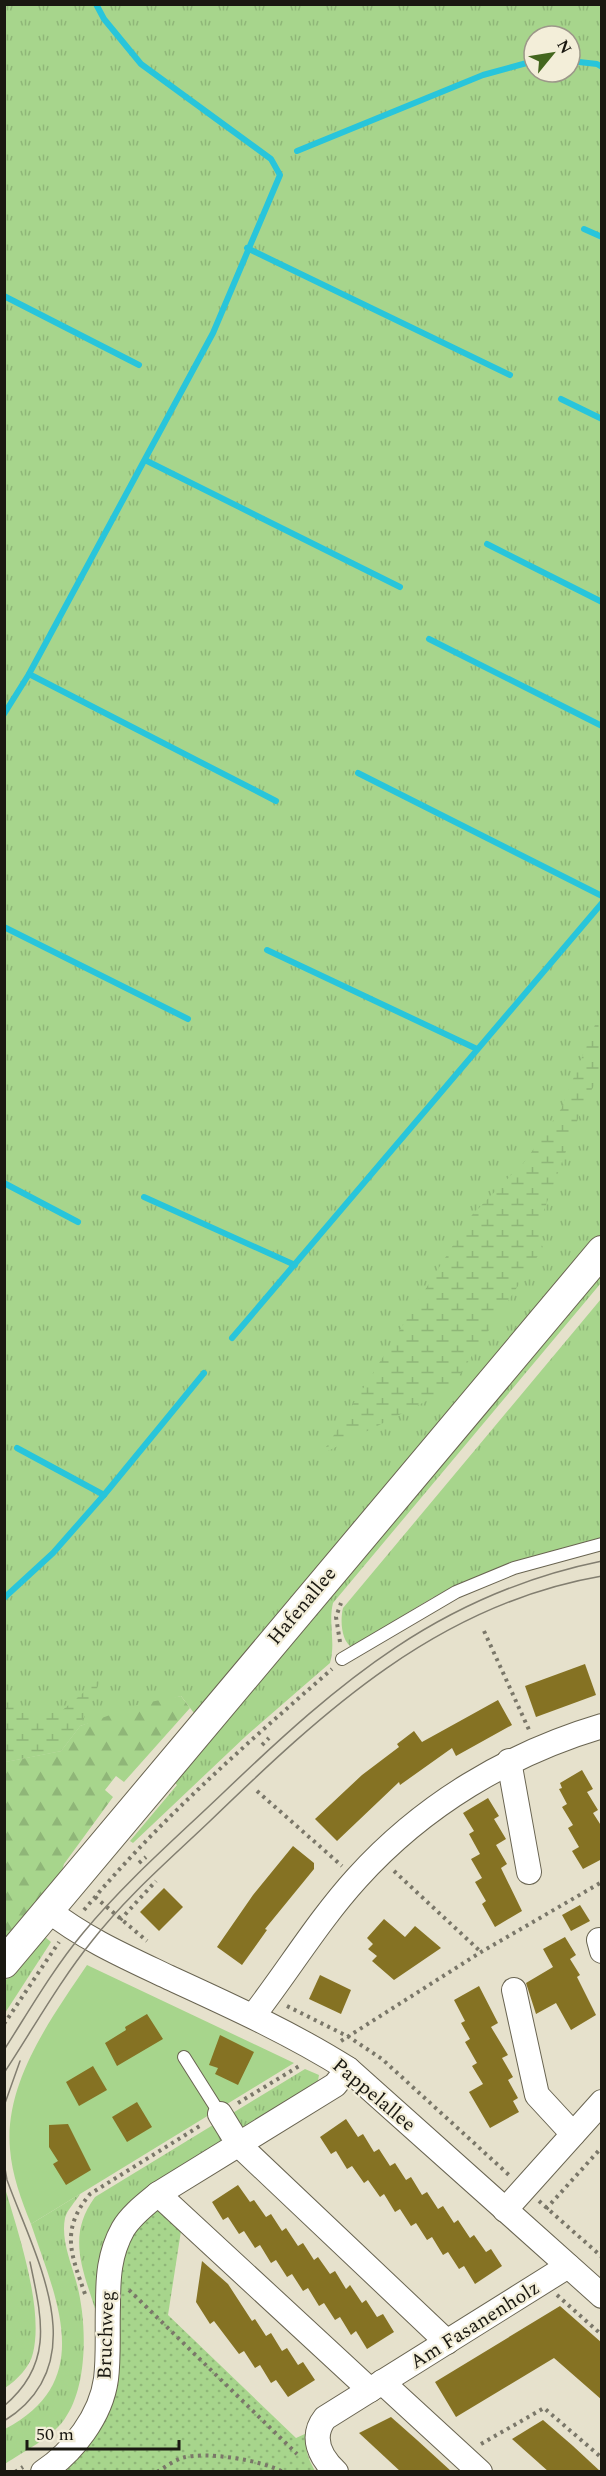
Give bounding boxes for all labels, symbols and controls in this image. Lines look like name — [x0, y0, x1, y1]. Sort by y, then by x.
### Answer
north arrow — [522, 24, 582, 84]
text: N — [550, 35, 578, 59]
street label: Hafenallee — [260, 1560, 344, 1652]
street label: Pappelallee — [326, 2051, 422, 2139]
street label: Am Fasanenholz — [404, 2273, 546, 2377]
street label: Bruchweg — [89, 2290, 123, 2380]
scale bar — [27, 2413, 178, 2451]
text: 50 m — [36, 2421, 74, 2448]

